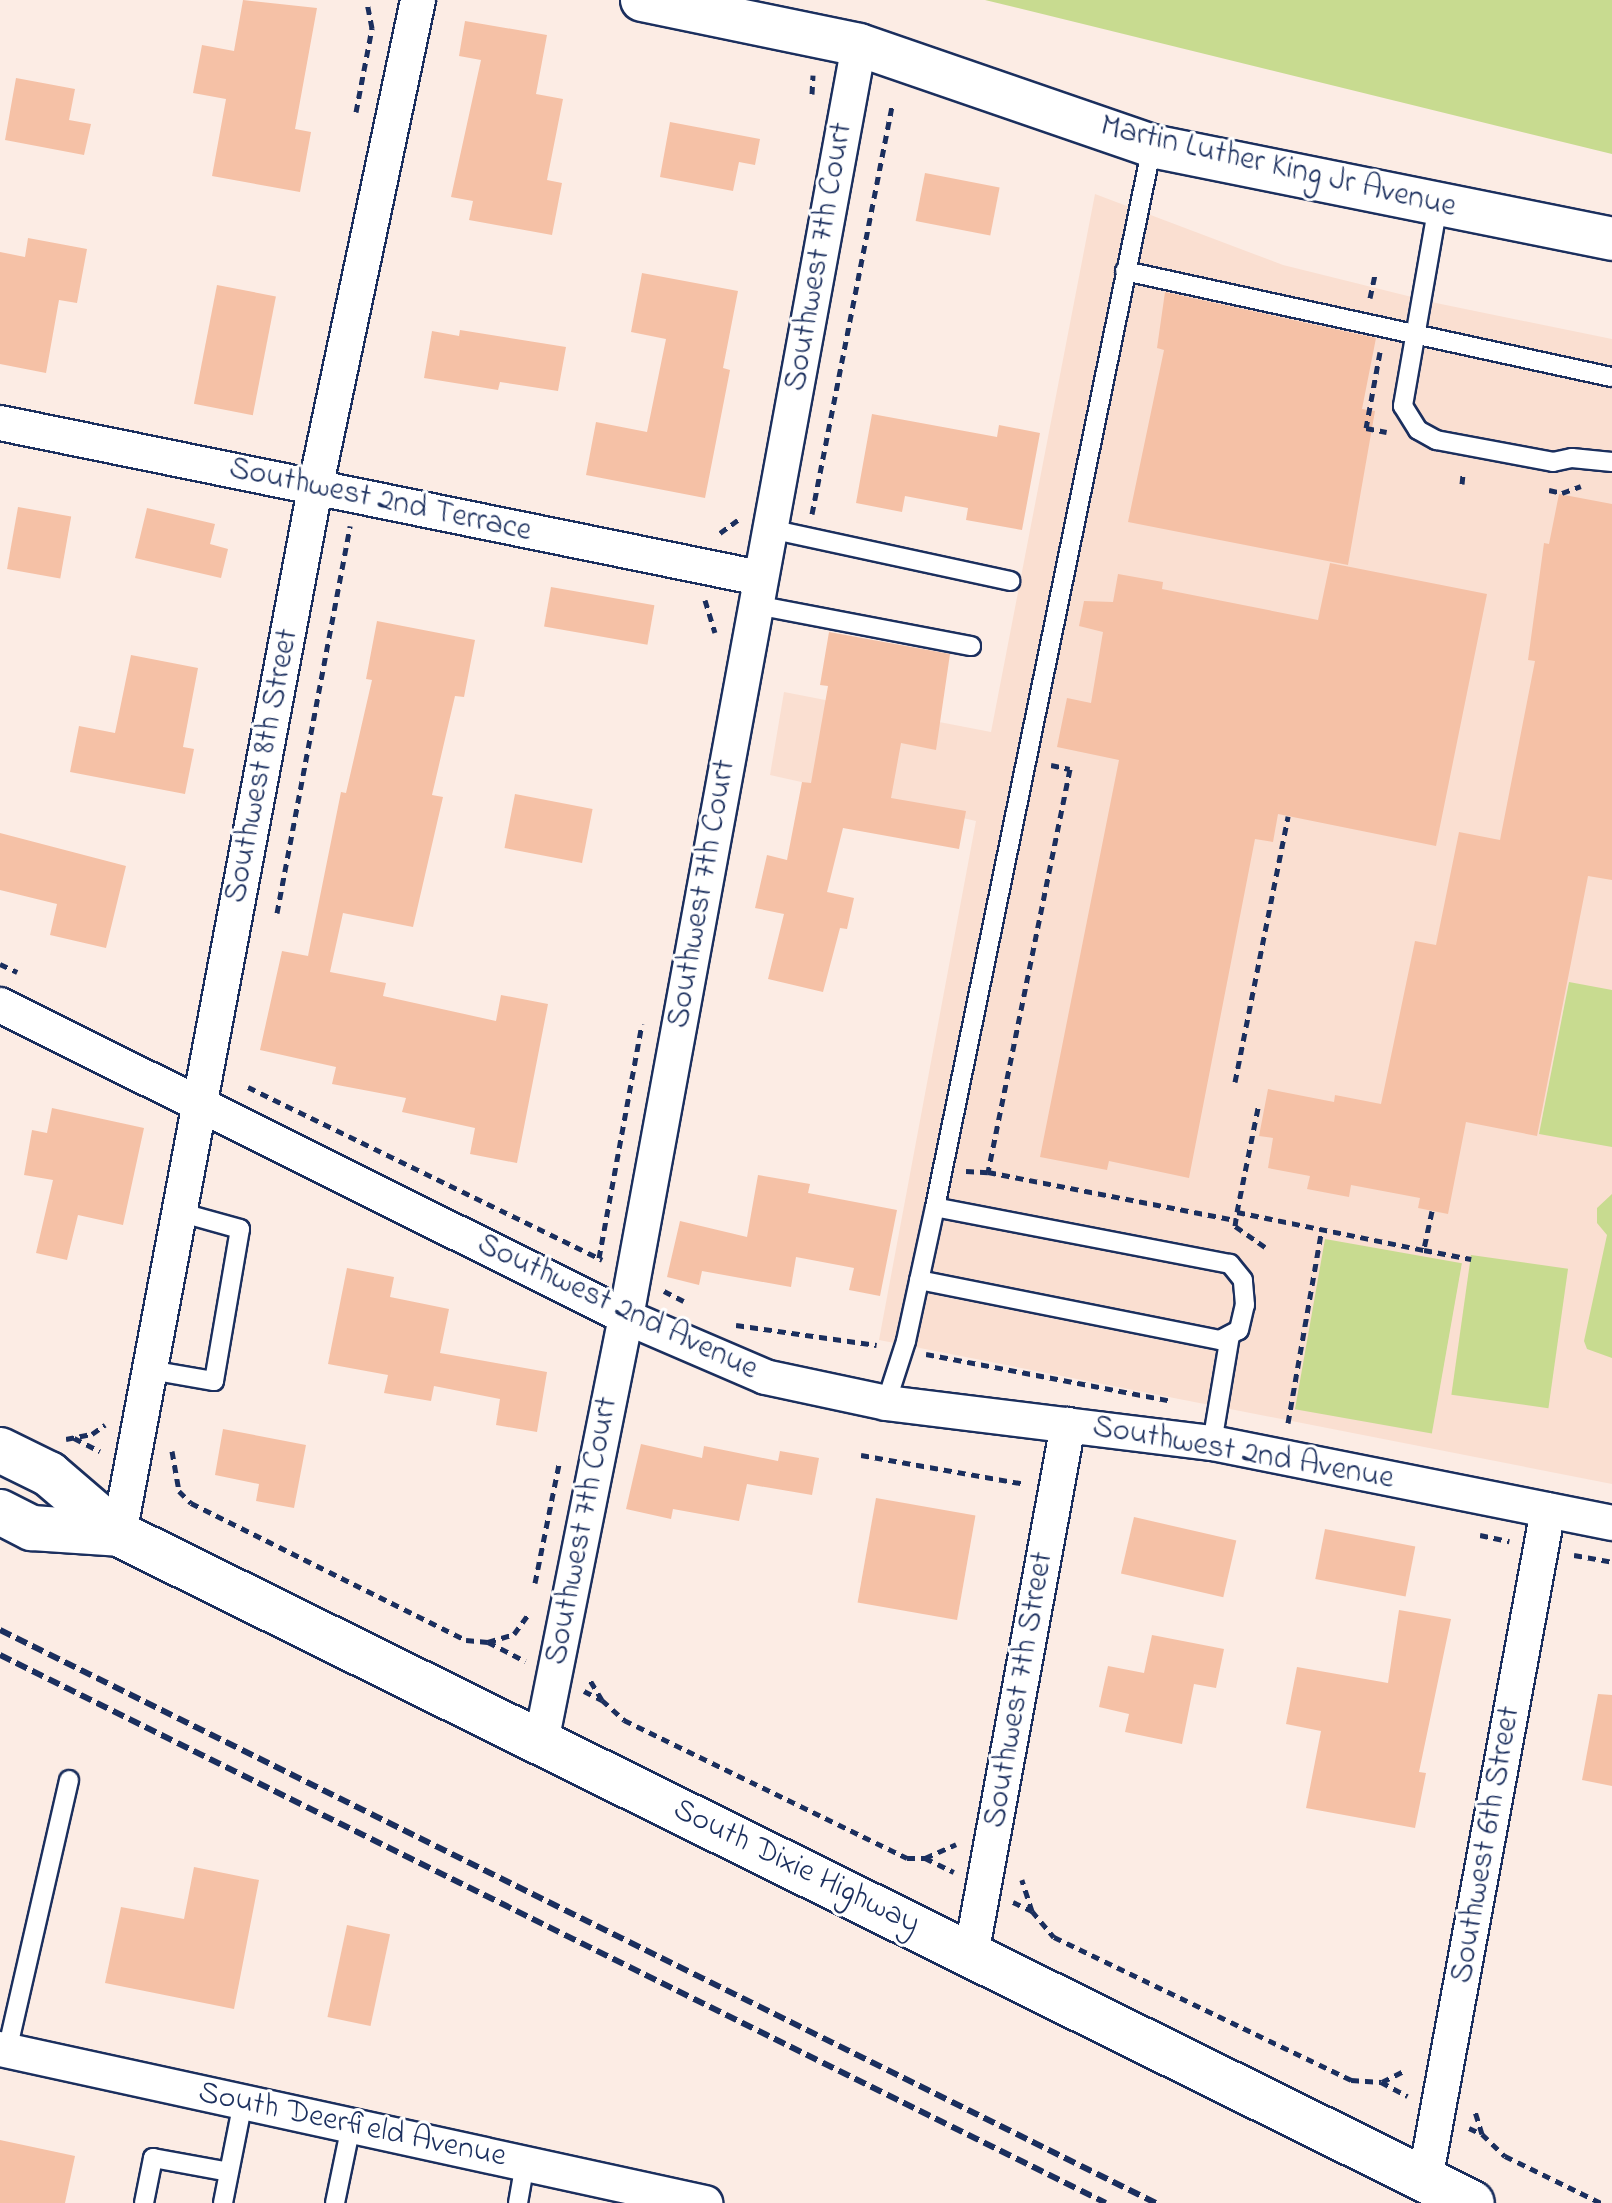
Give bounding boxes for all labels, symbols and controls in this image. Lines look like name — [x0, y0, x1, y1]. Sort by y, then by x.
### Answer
street label: Martin Luther King Jr Avenue — [1096, 108, 1460, 228]
street label: Southwest 7th Court — [777, 120, 863, 394]
street label: Southwest 2nd Terrace — [226, 450, 534, 552]
street label: Southwest 8th Street — [218, 626, 308, 906]
street label: Southwest 7th Court — [660, 757, 746, 1031]
street label: Southwest 2nd Avenue — [471, 1226, 763, 1390]
street label: Southwest 7th Court — [538, 1394, 628, 1668]
street label: Southwest 2nd Avenue — [1089, 1409, 1397, 1499]
street label: Southwest 7th Street — [977, 1549, 1063, 1831]
street label: Southwest 6th Street — [1444, 1704, 1530, 1986]
street label: South Dixie Highway — [666, 1792, 926, 1944]
street label: South Deerfield Avenue — [195, 2075, 509, 2177]

